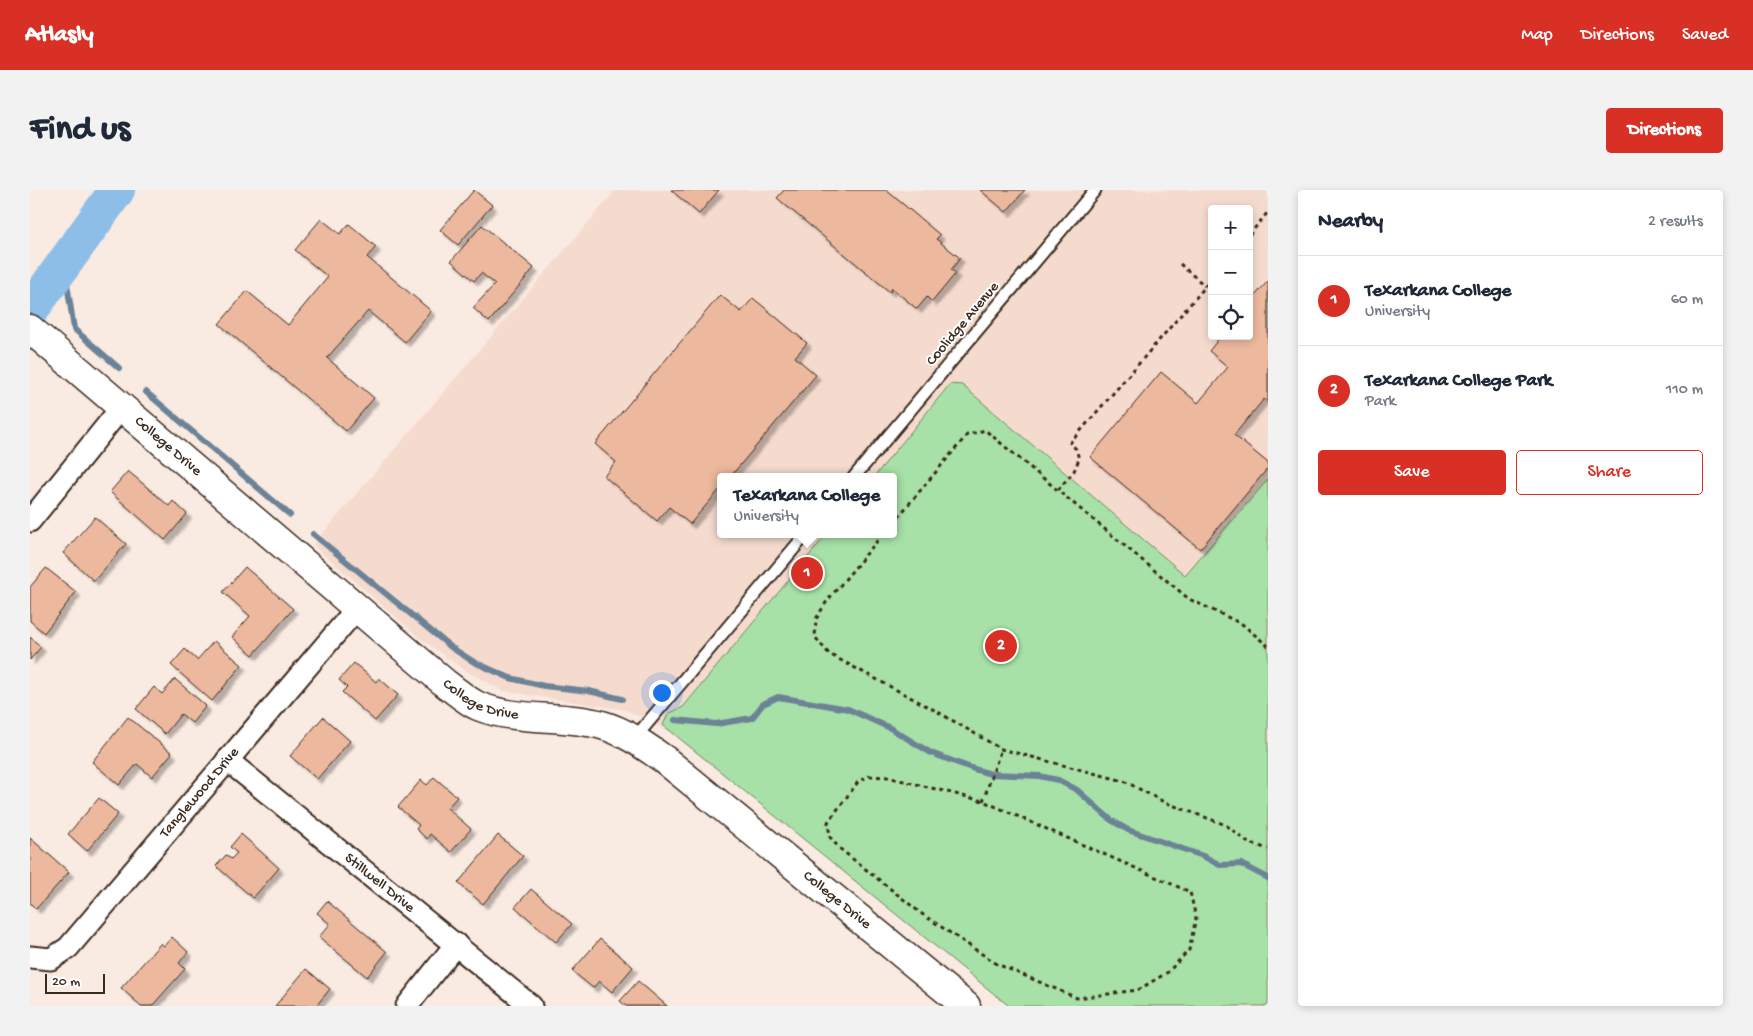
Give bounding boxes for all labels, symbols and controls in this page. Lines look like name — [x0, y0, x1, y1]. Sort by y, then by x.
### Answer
text: Atlasly — [25, 21, 94, 50]
text: Map — [1521, 25, 1553, 46]
text: Directions — [1581, 25, 1654, 46]
text: Saved — [1682, 25, 1728, 46]
button: Directions — [1606, 108, 1723, 153]
text: Find us — [30, 110, 130, 151]
map controls — [1208, 205, 1253, 340]
button: + — [1208, 205, 1253, 250]
text: Nearby — [1318, 210, 1383, 235]
text: 2 results — [1648, 213, 1703, 232]
button: − — [1208, 250, 1253, 295]
street label: Coolidge Avenue — [923, 278, 1003, 370]
text: Texarkana College — [1365, 280, 1511, 303]
text: 1 — [1331, 291, 1337, 310]
text: 60 m — [1671, 291, 1703, 310]
button: locate — [1208, 295, 1253, 340]
text: University — [1365, 303, 1430, 322]
text: Texarkana College Park — [1365, 370, 1552, 393]
text: 2 — [1330, 381, 1338, 400]
text: 110 m — [1666, 381, 1703, 400]
text: Park — [1365, 393, 1396, 412]
street label: College Drive — [130, 413, 205, 480]
button: Save — [1318, 450, 1506, 495]
button: Share — [1516, 450, 1703, 495]
popup — [717, 473, 897, 538]
text: Texarkana College — [734, 485, 880, 508]
text: University — [734, 508, 799, 527]
pin: 1 — [791, 554, 823, 592]
pin: 2 — [985, 627, 1017, 665]
street label: College Drive — [439, 675, 520, 725]
your location — [649, 680, 675, 706]
street label: Tanglewood Drive — [156, 744, 244, 843]
street label: Stillwell Drive — [341, 849, 418, 917]
street label: College Drive — [799, 867, 875, 934]
scale bar — [45, 971, 105, 994]
text: 20 m — [52, 974, 80, 991]

